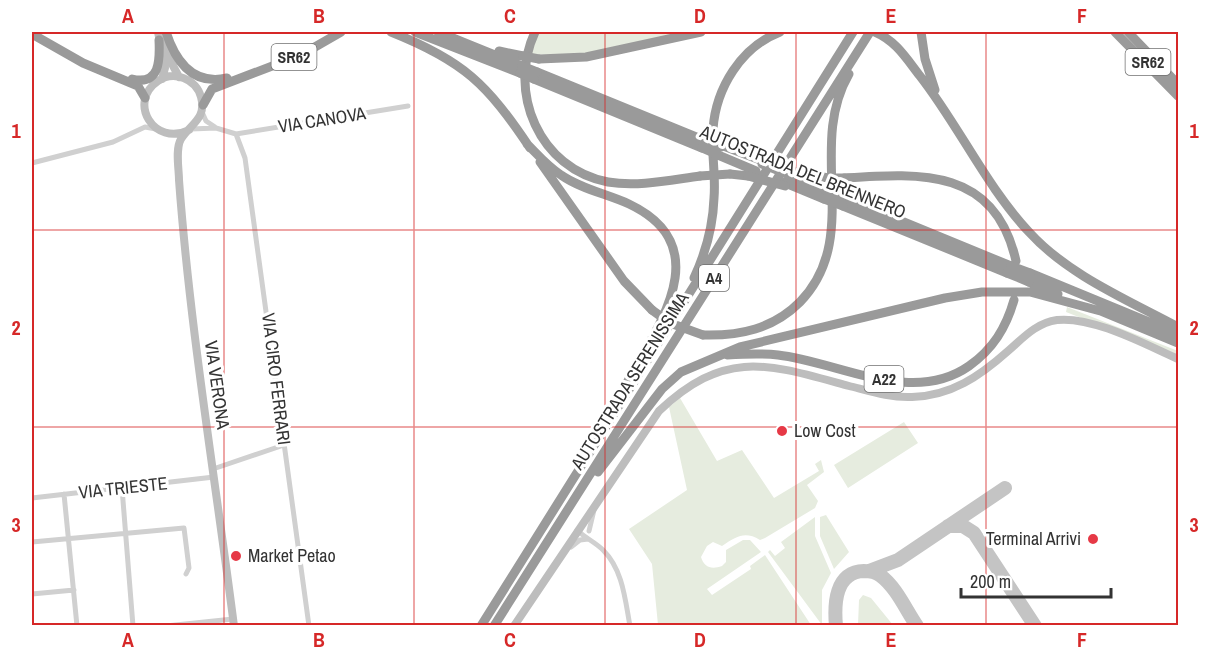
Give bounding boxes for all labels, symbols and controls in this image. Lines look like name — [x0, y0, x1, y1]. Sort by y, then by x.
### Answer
text: A — [122, 2, 134, 29]
text: B — [313, 2, 325, 29]
text: C — [504, 2, 516, 29]
text: D — [694, 2, 706, 29]
text: E — [886, 2, 897, 29]
text: F — [1077, 2, 1087, 29]
road number: SR62 — [272, 44, 316, 70]
road number: SR62 — [1126, 49, 1170, 75]
street label: VIA CANOVA — [276, 100, 368, 139]
text: 1 — [11, 117, 21, 144]
text: 1 — [1189, 117, 1199, 144]
street label: AUTOSTRADA DEL BRENNERO — [696, 118, 910, 224]
road number: A4 — [699, 265, 729, 291]
street label: AUTOSTRADA SERENISSIMA — [564, 287, 695, 475]
street label: VIA CIRO FERRARI — [256, 311, 297, 446]
text: 2 — [11, 314, 21, 341]
text: 2 — [1189, 314, 1199, 341]
street label: VIA VERONA — [199, 339, 236, 431]
road number: A22 — [864, 366, 904, 392]
place label: Low Cost — [794, 418, 856, 443]
marker: Low Cost — [775, 424, 789, 438]
street label: VIA TRIESTE — [77, 470, 169, 505]
text: 3 — [11, 511, 21, 538]
text: 3 — [1189, 511, 1199, 538]
place label: Terminal Arrivi — [986, 526, 1081, 551]
marker: Terminal Arrivi — [1086, 532, 1100, 546]
place label: Market Petao — [248, 543, 336, 568]
marker: Market Petao — [229, 549, 243, 563]
scale bar — [961, 561, 1111, 599]
text: 200 m — [970, 569, 1011, 594]
text: A — [122, 626, 134, 653]
text: B — [313, 626, 325, 653]
text: C — [504, 626, 516, 653]
text: D — [694, 626, 706, 653]
text: E — [886, 626, 897, 653]
text: F — [1077, 626, 1087, 653]

